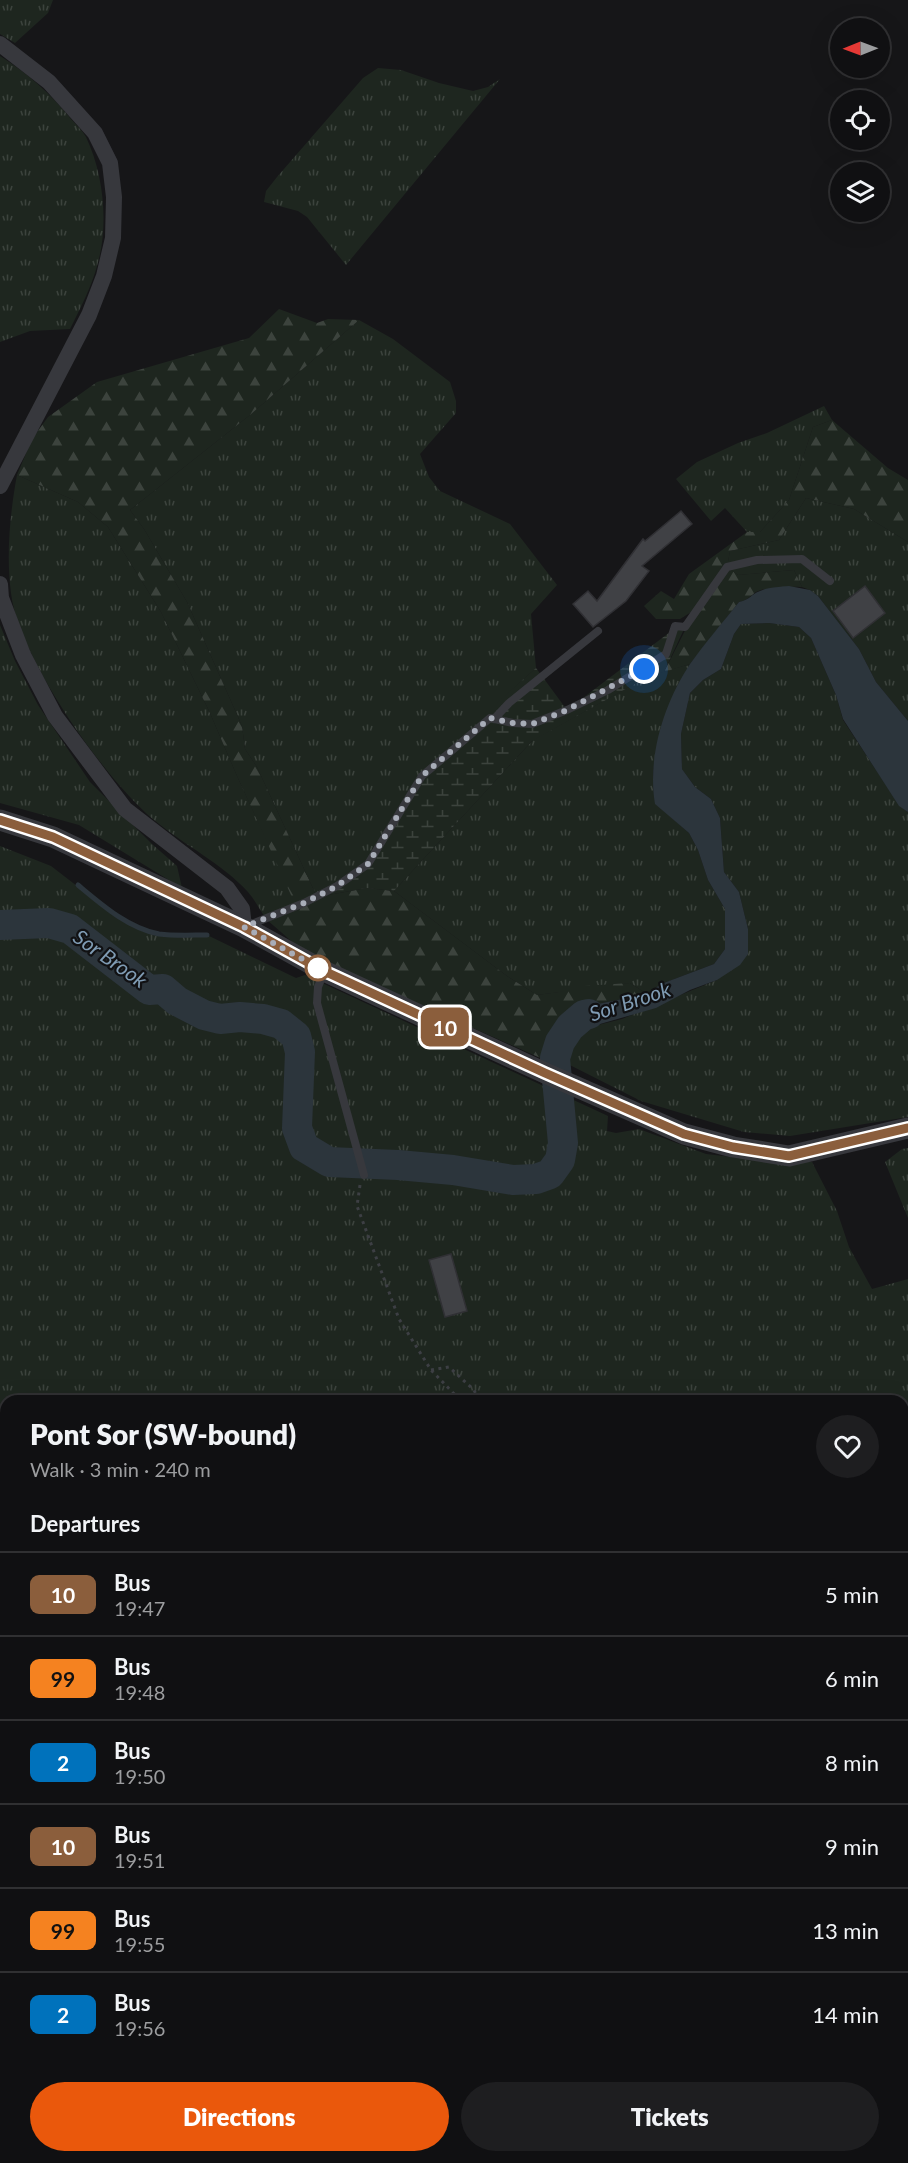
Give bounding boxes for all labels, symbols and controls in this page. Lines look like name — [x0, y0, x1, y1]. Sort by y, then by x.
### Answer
north arrow — [830, 18, 890, 78]
map controls — [830, 18, 890, 222]
button: locate — [830, 90, 890, 150]
button: layers — [830, 162, 890, 222]
your location — [629, 654, 659, 684]
water label: Sor Brook — [69, 923, 153, 993]
unlabelled marker — [305, 955, 331, 981]
water label: Sor Brook — [586, 975, 674, 1025]
line badge: 10 — [418, 1008, 472, 1046]
text: 10 — [433, 1015, 457, 1040]
button: heart — [816, 1415, 879, 1478]
text: Pont Sor (SW-bound) — [30, 1417, 296, 1451]
text: Walk · 3 min · 240 m — [30, 1457, 211, 1481]
text: Departures — [30, 1510, 140, 1537]
text: Bus — [114, 1569, 150, 1596]
text: 5 min — [825, 1581, 879, 1608]
text: 10 — [51, 1582, 75, 1607]
text: 19:47 — [114, 1596, 165, 1620]
text: Bus — [114, 1653, 150, 1680]
text: 6 min — [825, 1665, 879, 1692]
text: 99 — [51, 1666, 75, 1691]
text: 19:48 — [114, 1680, 165, 1704]
text: Bus — [114, 1737, 150, 1764]
text: 8 min — [825, 1749, 879, 1776]
text: 2 — [57, 1750, 69, 1775]
text: 19:50 — [114, 1764, 165, 1788]
text: Bus — [114, 1821, 150, 1848]
text: 9 min — [825, 1833, 879, 1860]
text: 10 — [51, 1834, 75, 1859]
text: 19:51 — [114, 1848, 165, 1872]
text: Bus — [114, 1905, 150, 1932]
text: 13 min — [812, 1917, 879, 1944]
text: 99 — [51, 1918, 75, 1943]
text: 19:55 — [114, 1932, 165, 1956]
text: Bus — [114, 1989, 150, 2016]
text: 14 min — [812, 2001, 879, 2028]
text: 2 — [57, 2002, 69, 2027]
text: 19:56 — [114, 2016, 165, 2040]
button: Directions — [30, 2082, 449, 2151]
button: Tickets — [461, 2082, 879, 2151]

